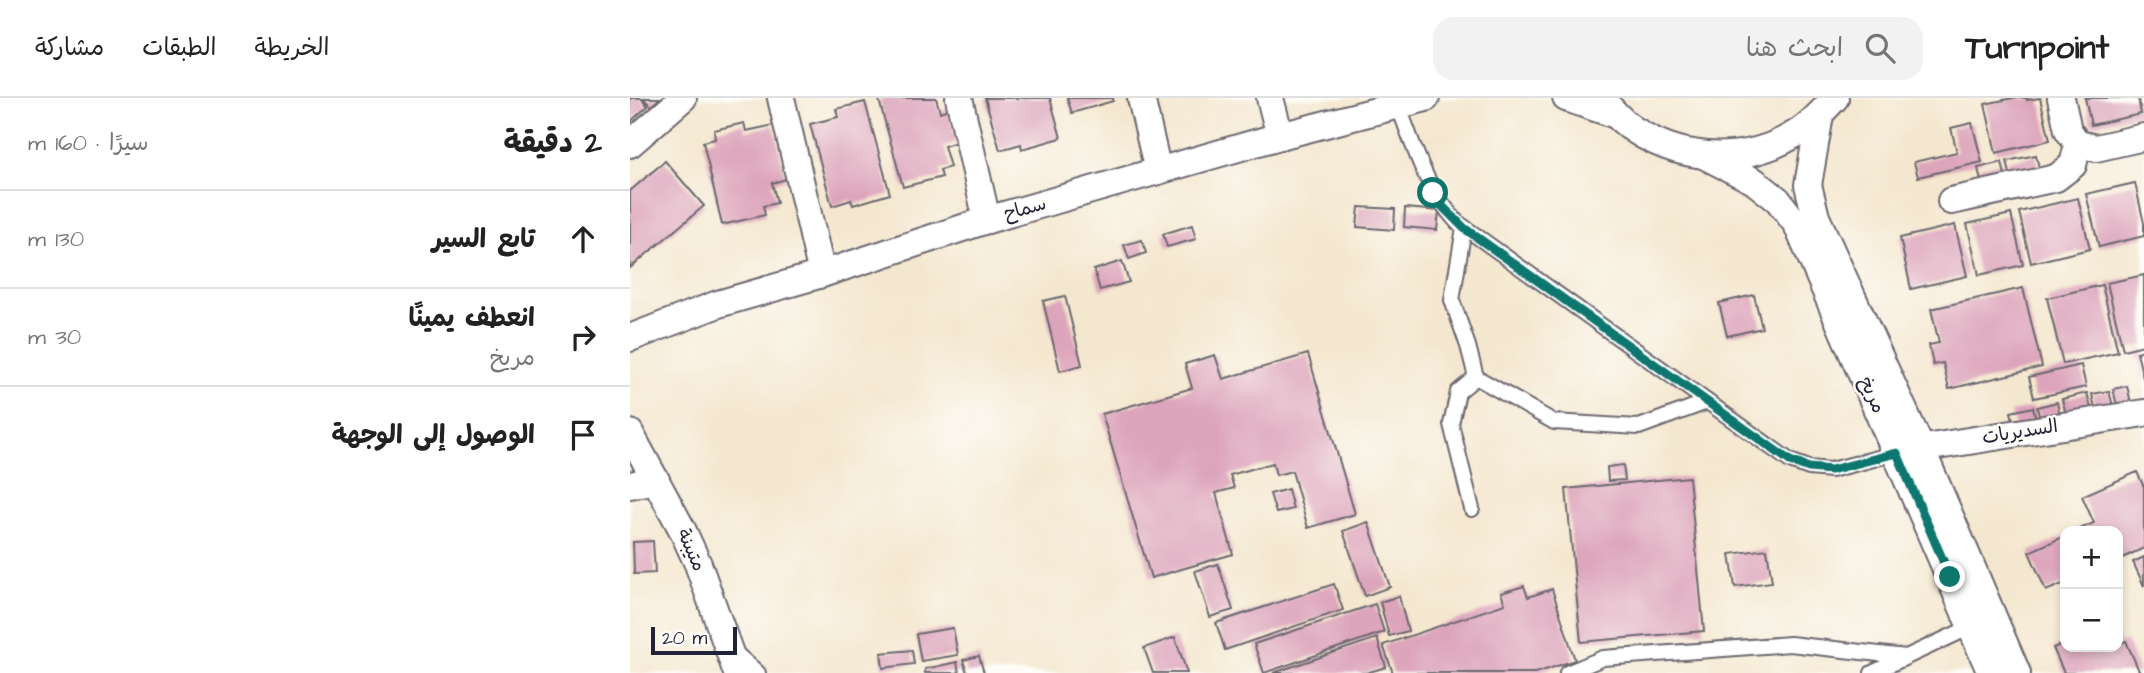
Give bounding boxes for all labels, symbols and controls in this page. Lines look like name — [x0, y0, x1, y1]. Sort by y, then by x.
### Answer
search box — [1433, 17, 1923, 80]
text: Turnpoint — [1965, 25, 2109, 71]
icon: search — [1861, 29, 1899, 67]
text: ابحث هنا — [1746, 30, 1843, 66]
text: مشاركة — [35, 31, 104, 65]
text: الطبقات — [142, 31, 217, 65]
text: الخريطة — [255, 31, 329, 65]
text: 2 دقيقة — [504, 122, 602, 164]
text: سيرًا · 160 m — [28, 127, 149, 159]
route start — [1417, 177, 1448, 208]
street label: سماح — [1000, 190, 1050, 228]
icon: ahead — [564, 220, 602, 258]
text: تابع السير — [432, 221, 535, 257]
text: 130 m — [28, 223, 84, 255]
text: انعطف يمينًا — [408, 300, 535, 336]
icon: right — [564, 318, 602, 356]
text: 30 m — [28, 321, 81, 353]
text: مريخ — [490, 342, 535, 374]
street label: مريخ — [1852, 372, 1892, 418]
street label: السديريات — [1980, 413, 2060, 451]
icon: arrive — [564, 416, 602, 454]
text: الوصول إلى الوجهة — [331, 417, 535, 453]
street label: متيبنة — [670, 524, 712, 576]
map controls — [2060, 526, 2123, 652]
button: + — [2060, 526, 2123, 589]
route end — [1934, 561, 1965, 592]
button: − — [2060, 589, 2123, 652]
scale bar — [651, 624, 737, 656]
text: 20 m — [662, 625, 707, 652]

